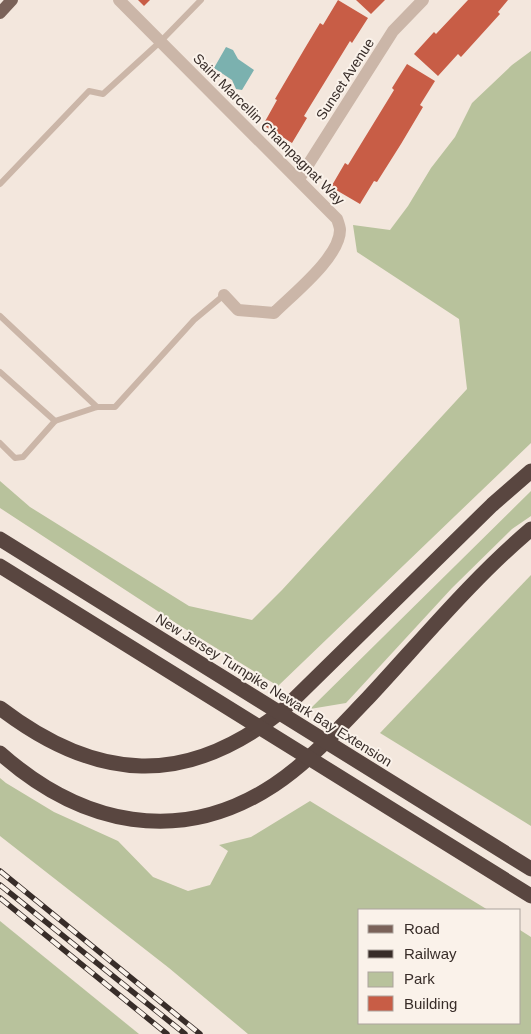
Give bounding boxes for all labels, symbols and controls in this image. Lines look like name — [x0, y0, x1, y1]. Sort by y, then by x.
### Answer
street label: Sunset Avenue — [313, 35, 377, 123]
street label: Saint Marcellin Champagnat Way — [190, 50, 348, 208]
street label: New Jersey Turnpike Newark Bay Extension — [153, 610, 395, 770]
legend — [358, 909, 521, 1024]
text: Road — [404, 920, 440, 937]
text: Railway — [404, 945, 457, 962]
text: Park — [404, 970, 435, 987]
text: Building — [404, 995, 457, 1012]

